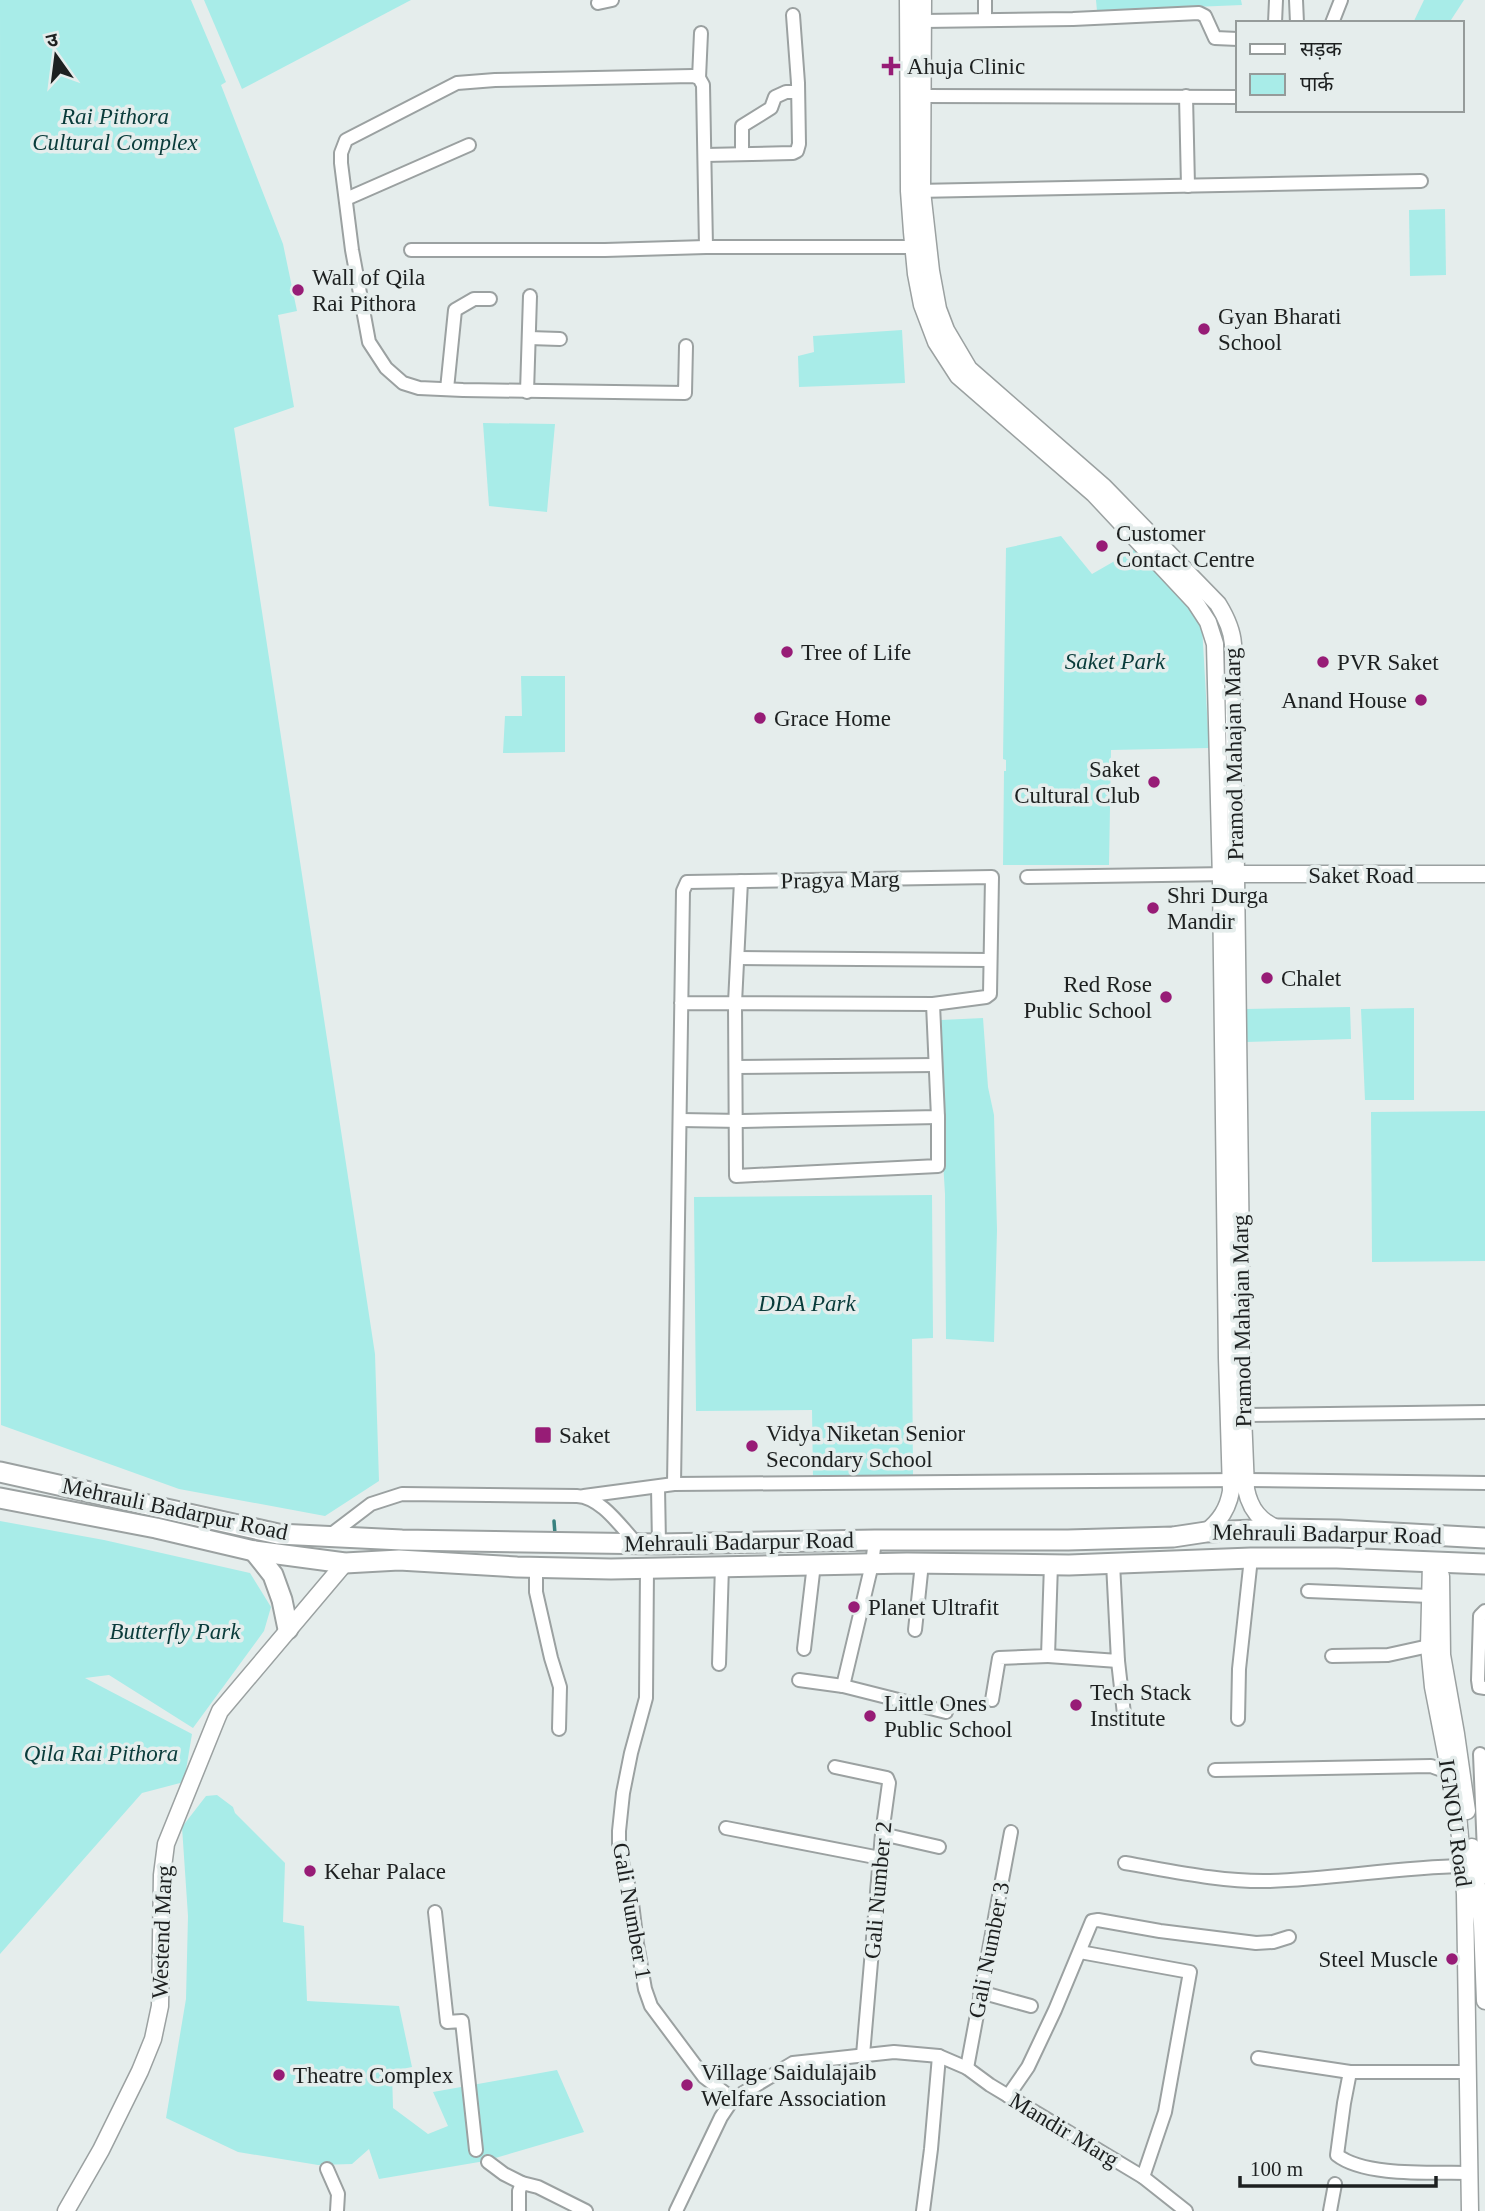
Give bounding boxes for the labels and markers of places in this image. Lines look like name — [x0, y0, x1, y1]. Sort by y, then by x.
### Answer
place label: Ahuja Clinic — [907, 54, 1025, 79]
marker: Ahuja Clinic — [881, 56, 901, 76]
place label: Wall of Qila Rai Pithora — [312, 265, 425, 316]
marker: Wall of Qila Rai Pithora — [290, 282, 306, 298]
place label: Gyan Bharati School — [1218, 304, 1341, 355]
marker: Gyan Bharati School — [1196, 321, 1212, 337]
place label: Customer Contact Centre — [1116, 521, 1255, 572]
marker: Customer Contact Centre — [1094, 538, 1110, 554]
place label: Tree of Life — [801, 640, 911, 665]
marker: Tree of Life — [779, 644, 795, 660]
place label: PVR Saket — [1337, 650, 1439, 675]
marker: PVR Saket — [1315, 654, 1331, 670]
place label: Anand House — [1281, 688, 1407, 713]
marker: Anand House — [1413, 692, 1429, 708]
place label: Grace Home — [774, 706, 891, 731]
marker: Grace Home — [752, 710, 768, 726]
place label: Saket Cultural Club — [1014, 757, 1141, 808]
marker: Saket Cultural Club — [1146, 774, 1162, 790]
place label: Shri Durga Mandir — [1167, 883, 1268, 934]
marker: Shri Durga Mandir — [1145, 900, 1161, 916]
place label: Chalet — [1281, 966, 1342, 991]
marker: Chalet — [1259, 970, 1275, 986]
place label: Red Rose Public School — [1024, 972, 1152, 1023]
marker: Red Rose Public School — [1158, 989, 1174, 1005]
place label: Vidya Niketan Senior Secondary School — [766, 1421, 966, 1472]
place label: Saket — [559, 1423, 611, 1448]
marker: Saket — [533, 1425, 553, 1445]
marker: Vidya Niketan Senior Secondary School — [744, 1438, 760, 1454]
place label: Planet Ultrafit — [868, 1595, 1000, 1620]
marker: Planet Ultrafit — [846, 1599, 862, 1615]
place label: Tech Stack Institute — [1090, 1680, 1192, 1731]
place label: Little Ones Public School — [884, 1691, 1012, 1742]
marker: Tech Stack Institute — [1068, 1697, 1084, 1713]
marker: Little Ones Public School — [862, 1708, 878, 1724]
place label: Kehar Palace — [324, 1859, 446, 1884]
marker: Kehar Palace — [302, 1863, 318, 1879]
place label: Steel Muscle — [1319, 1947, 1438, 1972]
marker: Steel Muscle — [1444, 1951, 1460, 1967]
place label: Village Saidulajaib Welfare Association — [701, 2060, 887, 2111]
place label: Theatre Complex — [293, 2063, 454, 2088]
marker: Theatre Complex — [271, 2067, 287, 2083]
marker: Village Saidulajaib Welfare Association — [679, 2077, 695, 2093]

